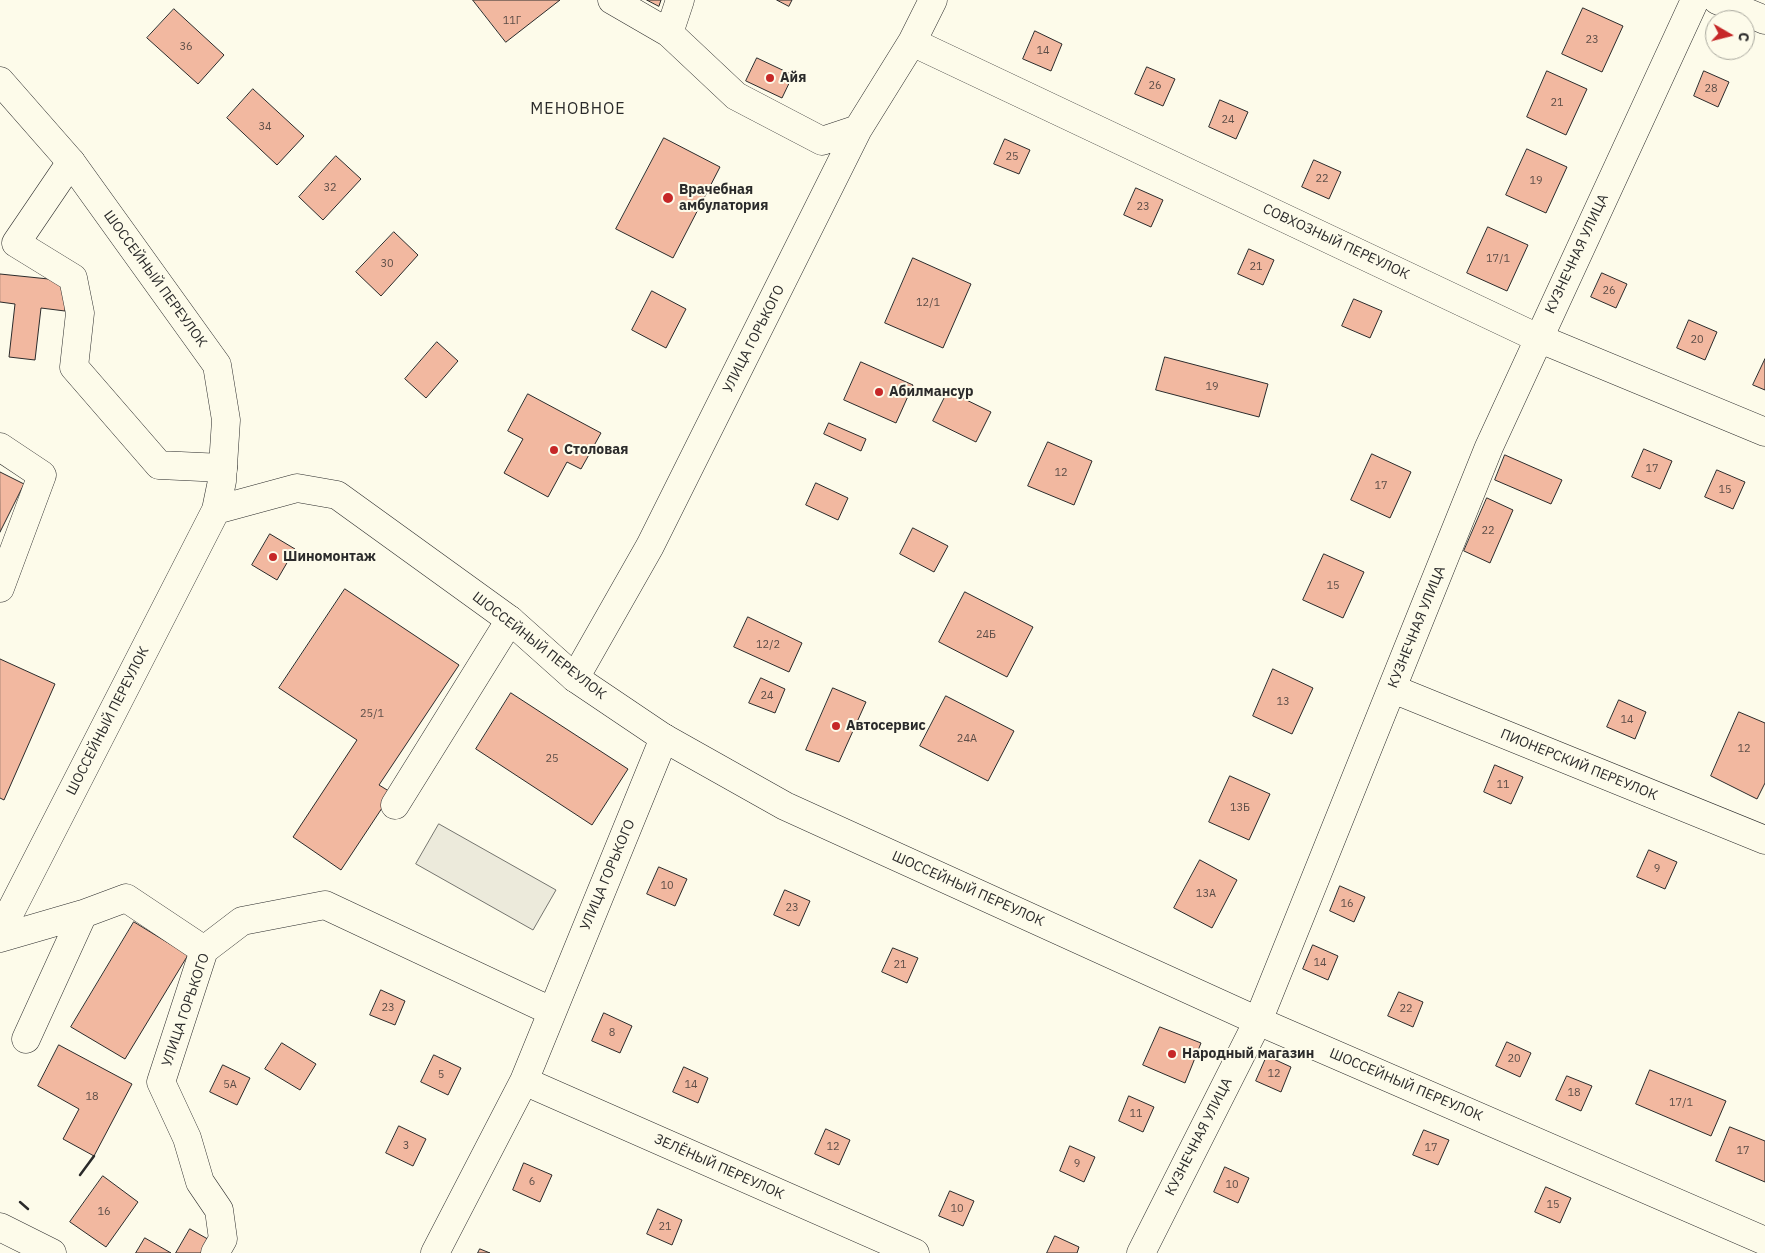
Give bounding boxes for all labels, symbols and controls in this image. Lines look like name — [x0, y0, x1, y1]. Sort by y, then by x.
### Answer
north arrow — [1705, 10, 1755, 60]
house number: 11Г — [503, 14, 521, 28]
text: С — [1734, 31, 1753, 43]
house number: 23 — [1585, 33, 1599, 47]
house number: 36 — [179, 40, 193, 54]
house number: 14 — [1036, 44, 1050, 58]
place label: Айя — [780, 70, 806, 86]
marker: Айя — [764, 72, 776, 84]
house number: 26 — [1148, 79, 1162, 93]
house number: 28 — [1704, 82, 1718, 96]
house number: 21 — [1550, 96, 1564, 110]
district label: МЕНОВНОЕ — [529, 99, 627, 119]
house number: 24 — [1221, 113, 1235, 127]
house number: 34 — [258, 120, 272, 134]
house number: 25 — [1005, 150, 1019, 164]
house number: 22 — [1315, 172, 1329, 186]
house number: 19 — [1529, 174, 1543, 188]
house number: 32 — [323, 181, 337, 195]
place label: Врачебная амбулатория — [679, 182, 768, 214]
marker: Врачебная амбулатория — [661, 191, 675, 205]
street label: КУЗНЕЧНАЯ УЛИЦА — [1542, 191, 1612, 317]
house number: 23 — [1136, 200, 1150, 214]
street label: СОВХОЗНЫЙ ПЕРЕУЛОК — [1260, 201, 1412, 283]
street label: ШОССЕЙНЫЙ ПЕРЕУЛОК — [100, 207, 210, 351]
house number: 17/1 — [1486, 252, 1510, 266]
house number: 30 — [380, 257, 394, 271]
house number: 21 — [1249, 260, 1263, 274]
street label: УЛИЦА ГОРЬКОГО — [720, 282, 788, 396]
house number: 26 — [1602, 284, 1616, 298]
house number: 12/1 — [916, 296, 940, 310]
house number: 20 — [1690, 333, 1704, 347]
house number: 19 — [1205, 380, 1219, 394]
place label: Абилмансур — [889, 384, 974, 400]
marker: Абилмансур — [873, 386, 885, 398]
place label: Столовая — [564, 442, 628, 458]
marker: Столовая — [548, 444, 560, 456]
house number: 17 — [1645, 462, 1659, 476]
house number: 12 — [1054, 466, 1068, 480]
house number: 17 — [1374, 479, 1388, 493]
house number: 15 — [1718, 483, 1732, 497]
house number: 22 — [1481, 524, 1495, 538]
place label: Шиномонтаж — [283, 549, 376, 565]
marker: Шиномонтаж — [267, 551, 279, 563]
street label: КУЗНЕЧНАЯ УЛИЦА — [1385, 563, 1449, 691]
house number: 15 — [1326, 579, 1340, 593]
street label: ШОССЕЙНЫЙ ПЕРЕУЛОК — [469, 589, 609, 703]
house number: 24Б — [976, 628, 996, 642]
house number: 12/2 — [756, 638, 780, 652]
street label: ШОССЕЙНЫЙ ПЕРЕУЛОК — [63, 644, 153, 798]
house number: 24 — [760, 689, 774, 703]
house number: 13 — [1276, 695, 1290, 709]
house number: 25/1 — [360, 707, 384, 721]
house number: 14 — [1620, 713, 1634, 727]
place label: Автосервис — [846, 718, 926, 734]
marker: Автосервис — [830, 720, 842, 732]
street label: ПИОНЕРСКИЙ ПЕРЕУЛОК — [1498, 726, 1660, 804]
house number: 24А — [957, 732, 977, 746]
house number: 12 — [1737, 742, 1751, 756]
house number: 25 — [545, 752, 559, 766]
house number: 11 — [1496, 778, 1510, 792]
house number: 13Б — [1230, 801, 1250, 815]
street label: УЛИЦА ГОРЬКОГО — [577, 817, 639, 933]
street label: ШОССЕЙНЫЙ ПЕРЕУЛОК — [889, 848, 1047, 930]
house number: 9 — [1654, 862, 1660, 876]
house number: 10 — [660, 879, 674, 893]
house number: 13А — [1196, 887, 1216, 901]
house number: 16 — [1340, 897, 1354, 911]
house number: 23 — [785, 901, 799, 915]
street label: УЛИЦА ГОРЬКОГО — [159, 951, 213, 1069]
house number: 14 — [1313, 956, 1327, 970]
house number: 21 — [893, 958, 907, 972]
house number: 23 — [381, 1001, 395, 1015]
house number: 22 — [1399, 1002, 1413, 1016]
house number: 8 — [609, 1026, 615, 1040]
street label: ШОССЕЙНЫЙ ПЕРЕУЛОК — [1327, 1045, 1485, 1125]
place label: Народный магазин — [1182, 1046, 1314, 1062]
marker: Народный магазин — [1166, 1048, 1178, 1060]
house number: 20 — [1507, 1052, 1521, 1066]
house number: 12 — [1267, 1067, 1281, 1081]
house number: 5 — [438, 1068, 444, 1082]
street label: КУЗНЕЧНАЯ УЛИЦА — [1162, 1075, 1236, 1199]
house number: 5А — [223, 1078, 237, 1092]
house number: 14 — [684, 1078, 698, 1092]
house number: 18 — [1567, 1086, 1581, 1100]
house number: 18 — [85, 1090, 99, 1104]
house number: 17/1 — [1669, 1096, 1693, 1110]
house number: 11 — [1129, 1107, 1143, 1121]
street label: ЗЕЛЁНЫЙ ПЕРЕУЛОК — [651, 1131, 787, 1203]
house number: 3 — [403, 1139, 409, 1153]
house number: 12 — [826, 1140, 840, 1154]
house number: 17 — [1424, 1141, 1438, 1155]
house number: 17 — [1736, 1144, 1750, 1158]
house number: 9 — [1074, 1157, 1080, 1171]
house number: 6 — [529, 1175, 535, 1189]
house number: 10 — [1225, 1178, 1239, 1192]
house number: 15 — [1546, 1198, 1560, 1212]
house number: 10 — [950, 1202, 964, 1216]
house number: 16 — [97, 1205, 111, 1219]
house number: 21 — [658, 1220, 672, 1234]

